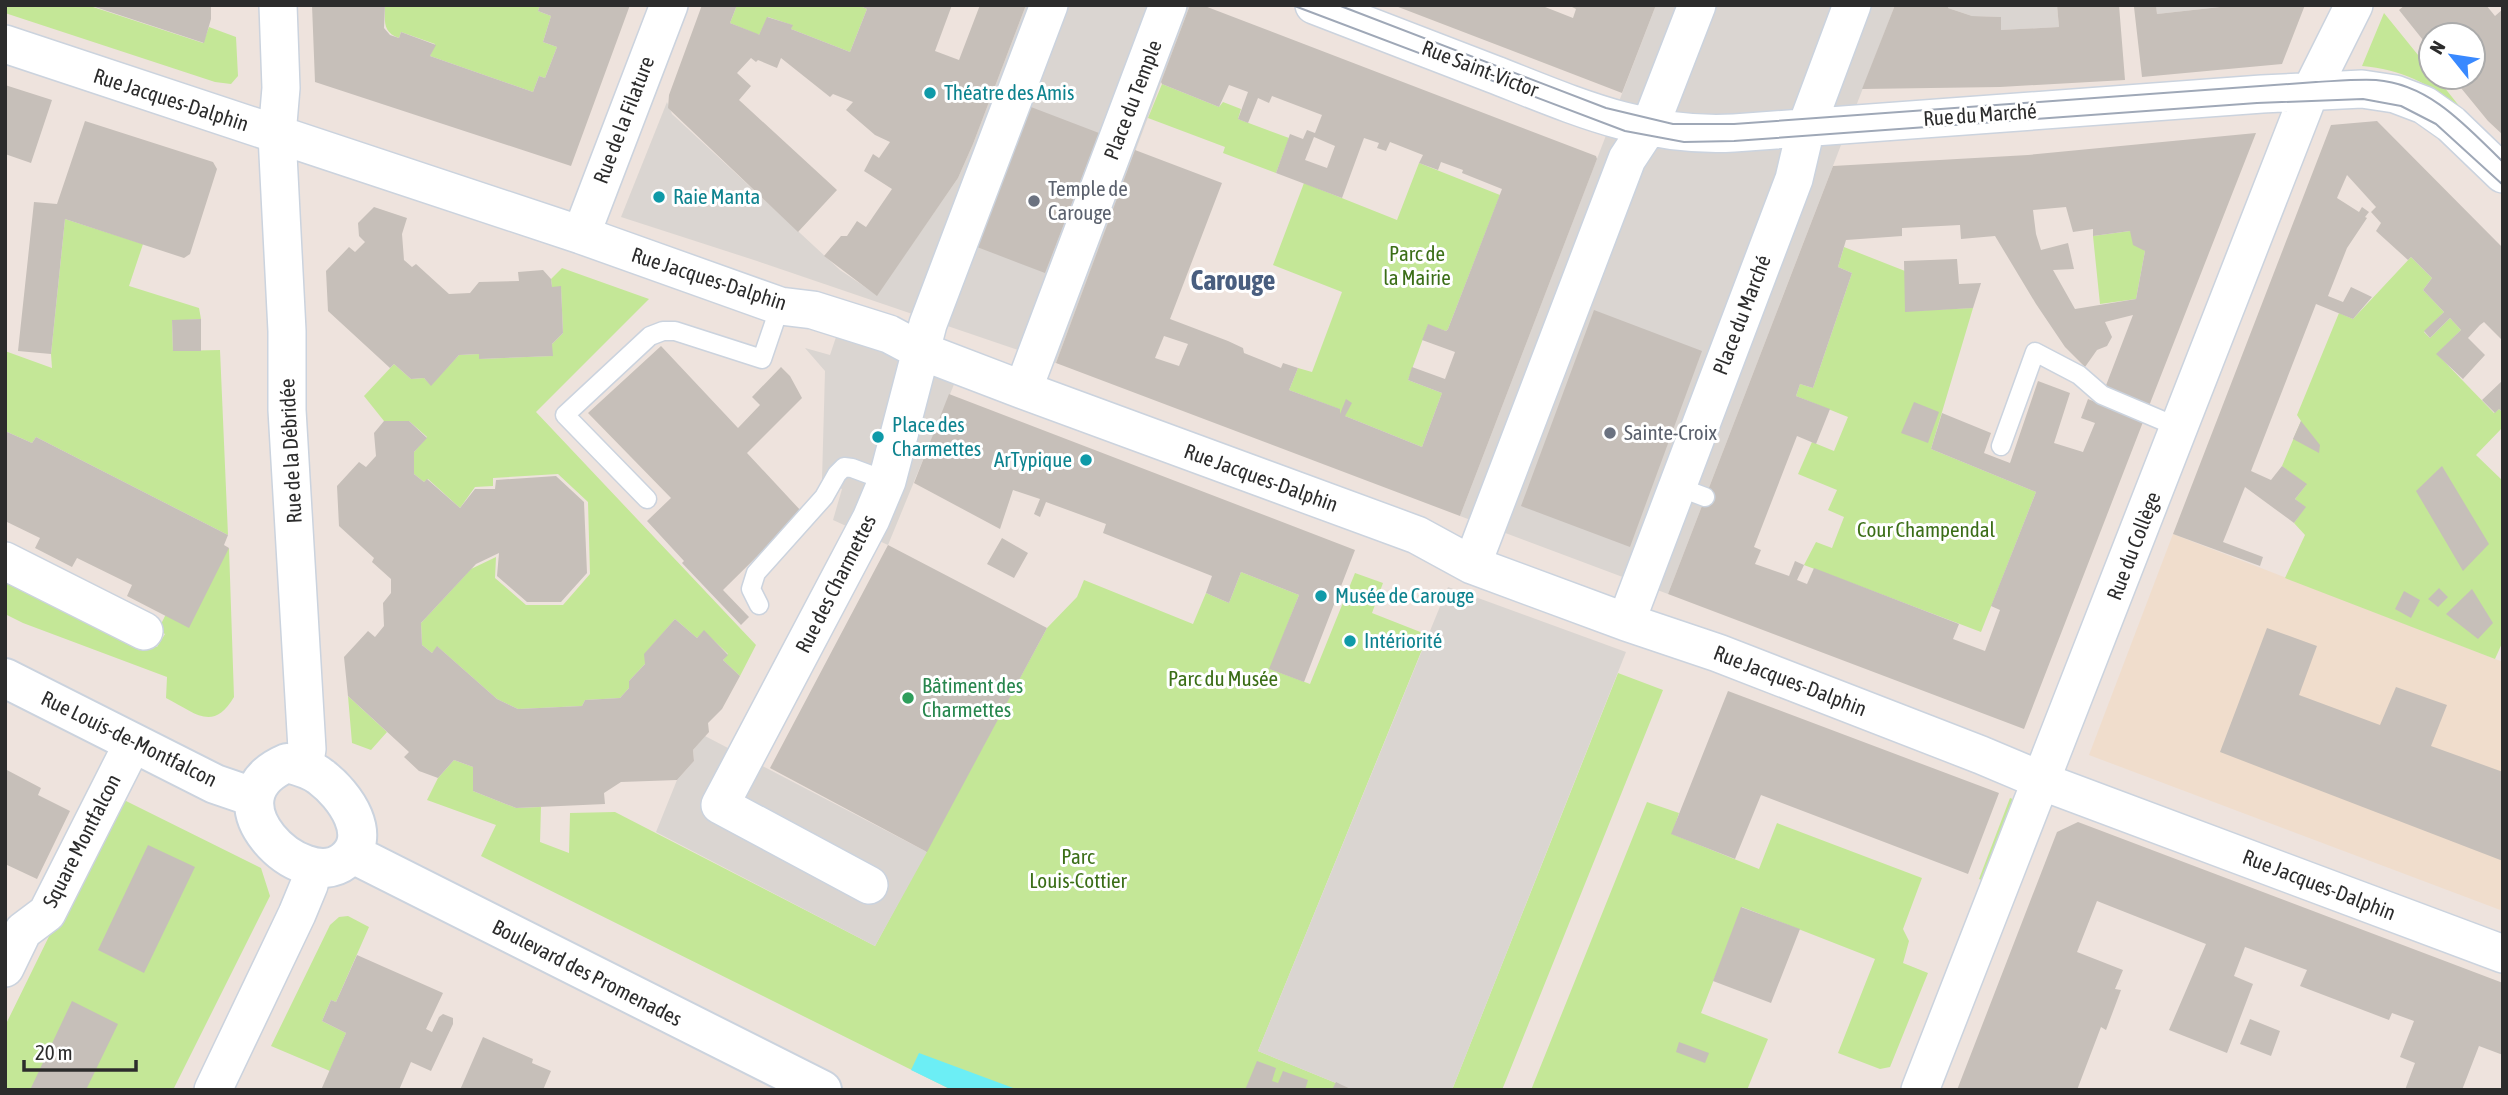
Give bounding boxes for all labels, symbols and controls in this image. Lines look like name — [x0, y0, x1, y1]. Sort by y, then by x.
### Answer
north arrow — [2417, 21, 2487, 91]
street label: Rue Saint-Victor — [1419, 35, 1543, 102]
street label: Place du Temple — [1098, 36, 1166, 163]
text: N — [2425, 37, 2450, 58]
street label: Rue de la Filature — [588, 53, 658, 187]
street label: Rue Jacques-Dalphin — [91, 63, 252, 135]
place label: Théatre des Amis — [944, 80, 1074, 104]
marker: Théatre des Amis — [922, 85, 938, 101]
street label: Rue du Marché — [1922, 98, 2037, 130]
place label: Temple de Carouge — [1048, 176, 1128, 224]
place label: Raie Manta — [673, 184, 760, 208]
marker: Raie Manta — [651, 189, 667, 205]
marker: Temple de Carouge — [1026, 193, 1042, 209]
park label: Parc de la Mairie — [1383, 241, 1451, 289]
street label: Rue Jacques-Dalphin — [629, 242, 790, 314]
street label: Place du Marché — [1707, 251, 1775, 378]
district label: Carouge — [1191, 264, 1275, 296]
street label: Rue de la Débridée — [274, 378, 306, 524]
place label: Place des Charmettes — [892, 412, 981, 460]
place label: Sainte-Croix — [1624, 420, 1718, 444]
marker: Sainte-Croix — [1602, 425, 1618, 441]
marker: Place des Charmettes — [870, 429, 886, 445]
street label: Rue Jacques-Dalphin — [1181, 438, 1341, 516]
place label: ArTypique — [994, 447, 1072, 471]
marker: ArTypique — [1078, 452, 1094, 468]
street label: Rue du Collège — [2101, 488, 2165, 603]
street label: Rue des Charmettes — [790, 510, 880, 657]
park label: Cour Champendal — [1857, 517, 1995, 541]
place label: Musée de Carouge — [1335, 583, 1474, 607]
marker: Musée de Carouge — [1313, 588, 1329, 604]
place label: Intériorité — [1364, 628, 1442, 652]
marker: Intériorité — [1342, 633, 1358, 649]
street label: Rue Jacques-Dalphin — [1711, 640, 1870, 720]
park label: Parc du Musée — [1168, 666, 1278, 690]
place label: Bâtiment des Charmettes — [922, 673, 1023, 721]
street label: Rue Louis-de-Montfalcon — [38, 685, 221, 791]
marker: Bâtiment des Charmettes — [900, 690, 916, 706]
street label: Square Montfalcon — [37, 770, 125, 911]
park label: Parc Louis-Cottier — [1029, 844, 1128, 892]
street label: Rue Jacques-Dalphin — [2240, 844, 2399, 924]
street label: Boulevard des Promenades — [489, 914, 686, 1030]
scale bar — [24, 1028, 136, 1072]
text: 20 m — [35, 1040, 73, 1064]

